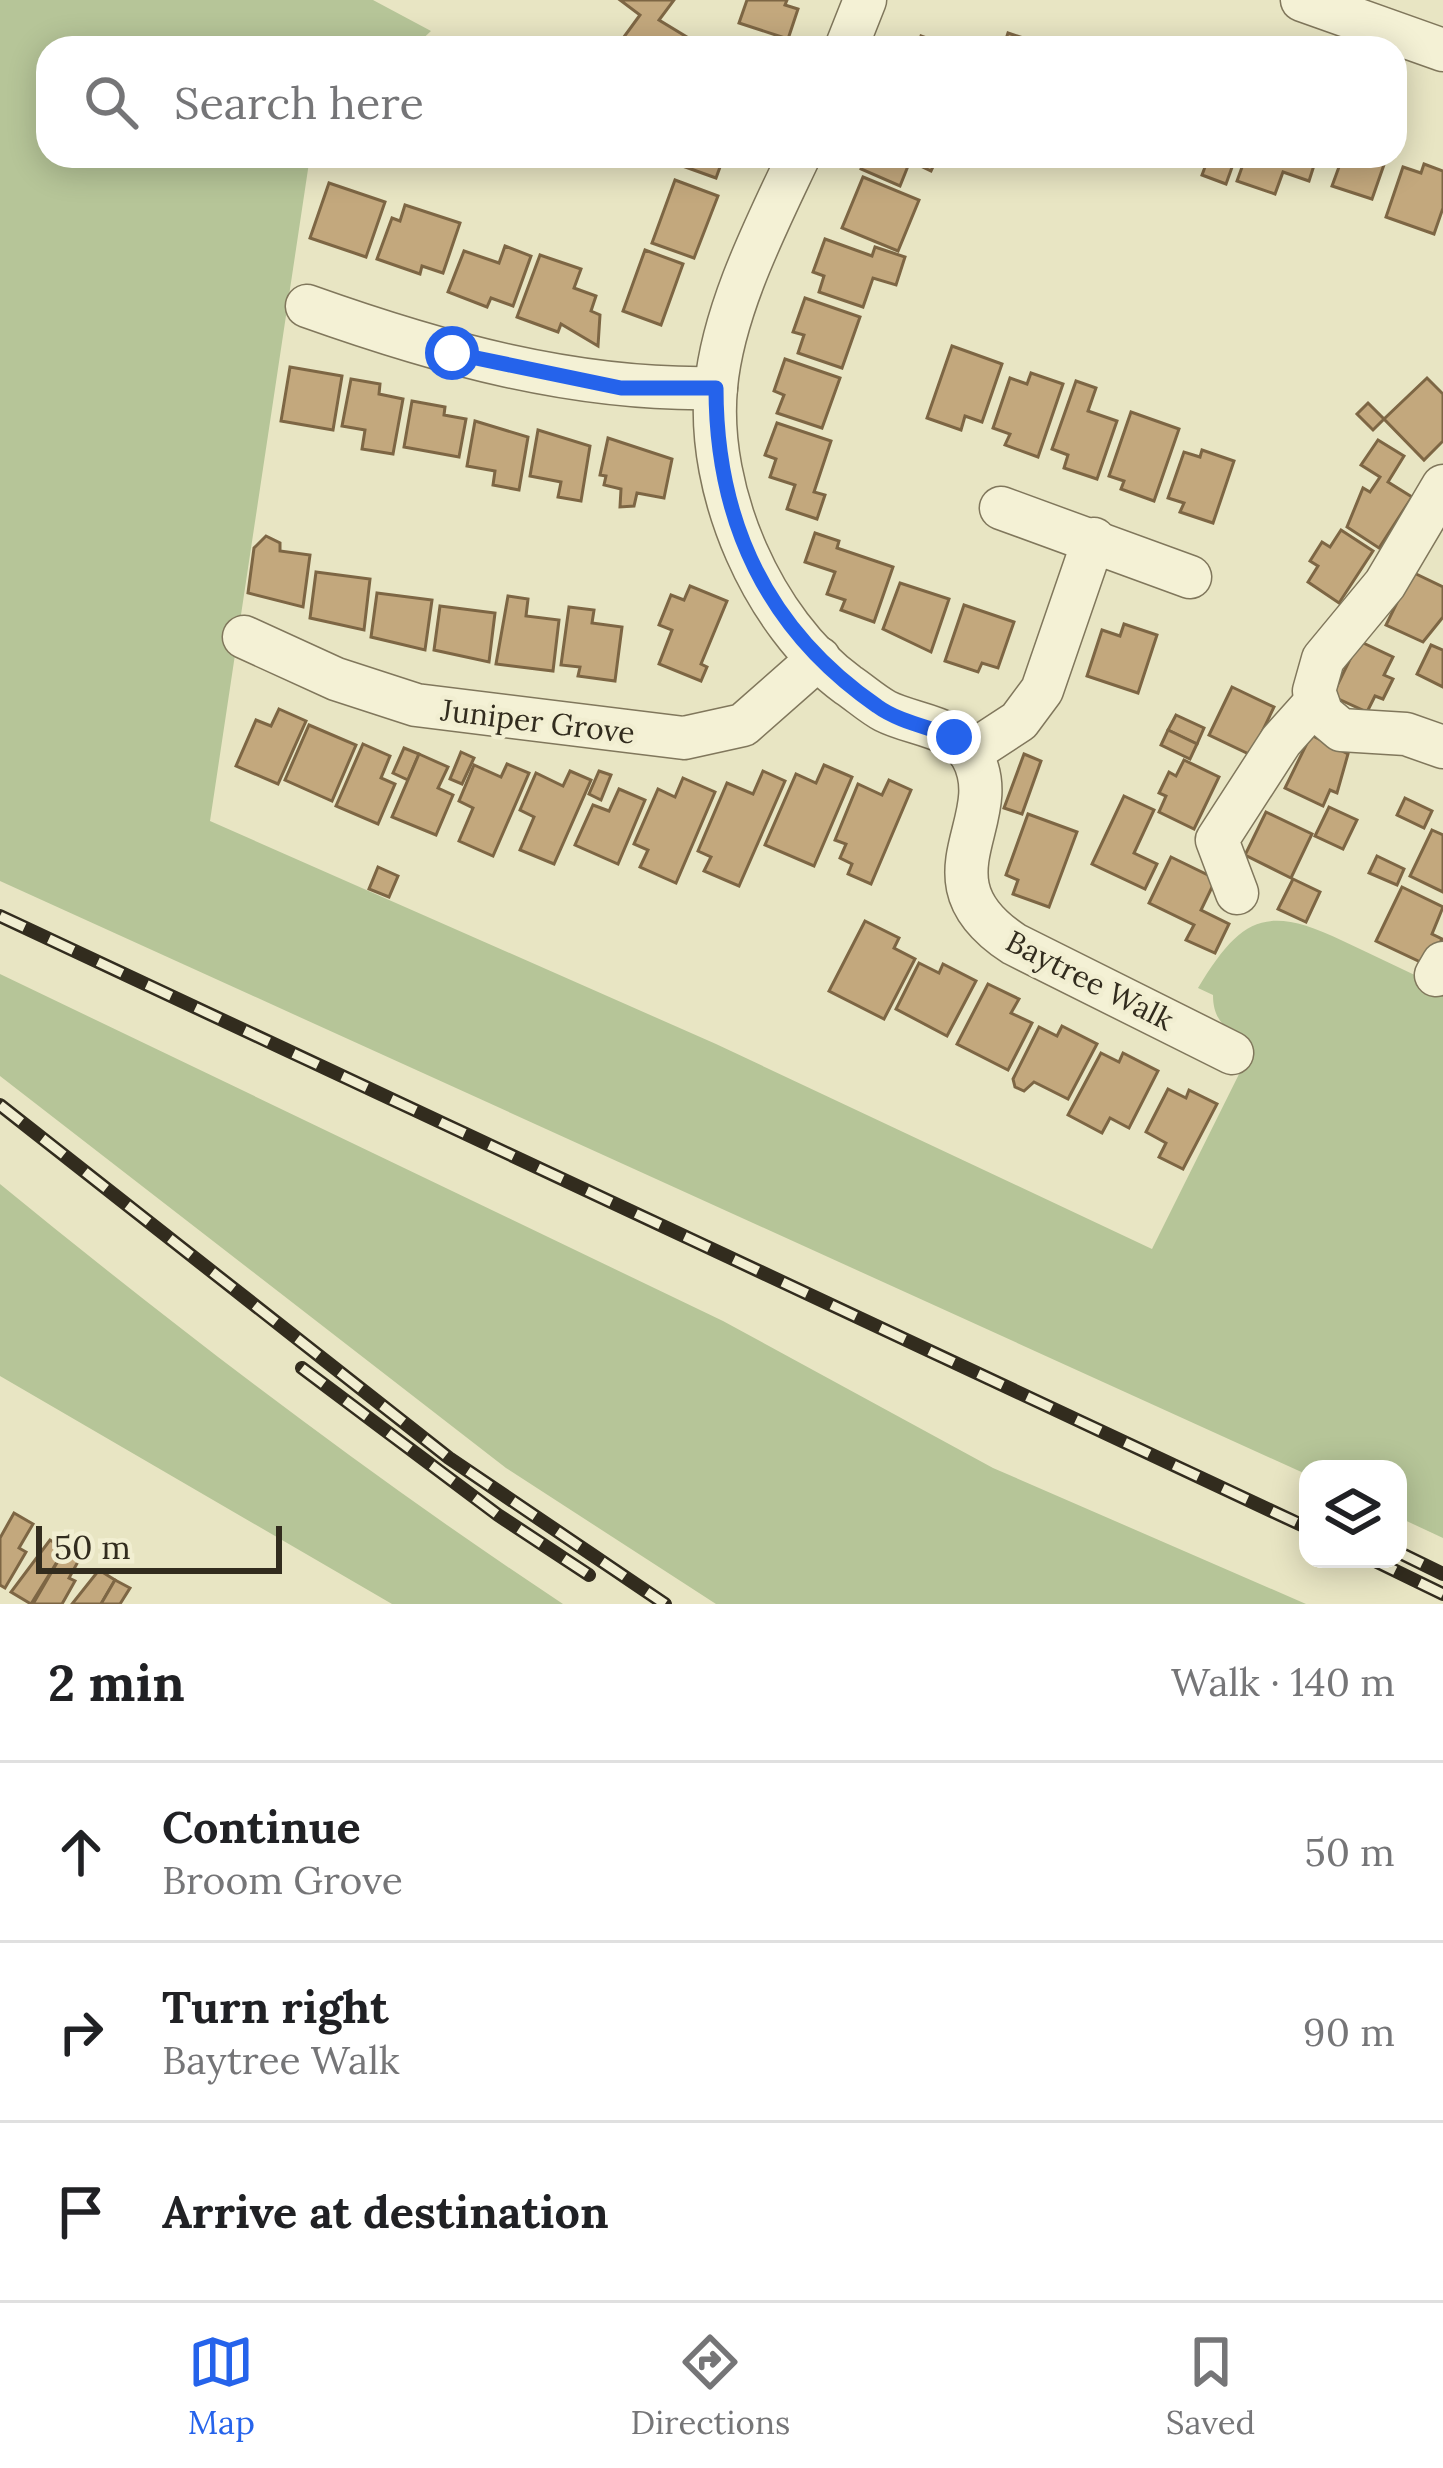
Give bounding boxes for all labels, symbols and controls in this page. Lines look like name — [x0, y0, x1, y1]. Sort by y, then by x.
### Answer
search box — [36, 36, 1407, 168]
icon: search — [78, 69, 144, 135]
text: Search here — [174, 74, 424, 131]
route start — [425, 326, 479, 380]
street label: Juniper Grove — [438, 690, 637, 752]
route end — [927, 710, 981, 764]
street label: Baytree Walk — [999, 922, 1180, 1039]
map controls — [1299, 1460, 1407, 1568]
button: layers — [1299, 1460, 1407, 1568]
scale bar — [36, 1520, 282, 1573]
text: 50 m — [54, 1526, 131, 1568]
text: 2 min — [48, 1650, 185, 1715]
text: Walk · 140 m — [1171, 1657, 1395, 1707]
text: Continue — [162, 1798, 361, 1855]
icon: ahead — [48, 1819, 114, 1885]
text: 50 m — [1304, 1827, 1395, 1877]
text: Broom Grove — [162, 1855, 403, 1905]
text: Turn right — [162, 1978, 389, 2035]
icon: right — [48, 1999, 114, 2065]
text: 90 m — [1303, 2007, 1395, 2057]
text: Baytree Walk — [162, 2035, 400, 2085]
icon: arrive — [48, 2179, 114, 2245]
text: Arrive at destination — [162, 2183, 609, 2240]
tab: Map — [188, 2329, 255, 2443]
tab: Directions — [631, 2329, 790, 2443]
tab: Saved — [1166, 2329, 1255, 2443]

